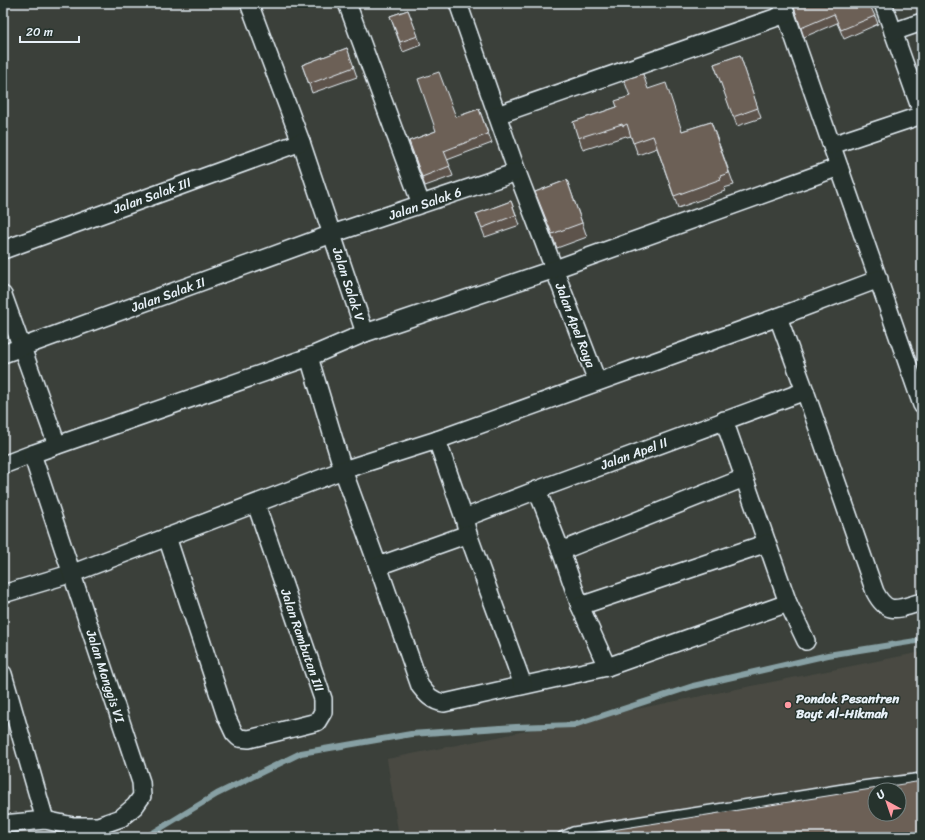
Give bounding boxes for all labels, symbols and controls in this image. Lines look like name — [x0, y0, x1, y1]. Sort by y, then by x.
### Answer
scale bar — [20, 18, 79, 44]
text: 20 m — [26, 21, 53, 43]
street label: Jalan Salak III — [109, 171, 194, 221]
street label: Jalan Salak 6 — [385, 180, 465, 227]
street label: Jalan Salak V — [326, 243, 372, 325]
street label: Jalan Salak II — [127, 270, 209, 319]
street label: Jalan Apel Raya — [548, 278, 603, 372]
street label: Jalan Apel II — [596, 431, 671, 477]
street label: Jalan Rambutan III — [274, 585, 331, 695]
street label: Jalan Manggis VI — [79, 626, 132, 726]
place label: Pondok Pesantren Bayt Al-Hikmah — [796, 687, 900, 725]
marker: Pondok Pesantren Bayt Al-Hikmah — [783, 700, 793, 710]
north arrow — [867, 782, 907, 822]
text: U — [872, 785, 890, 804]

